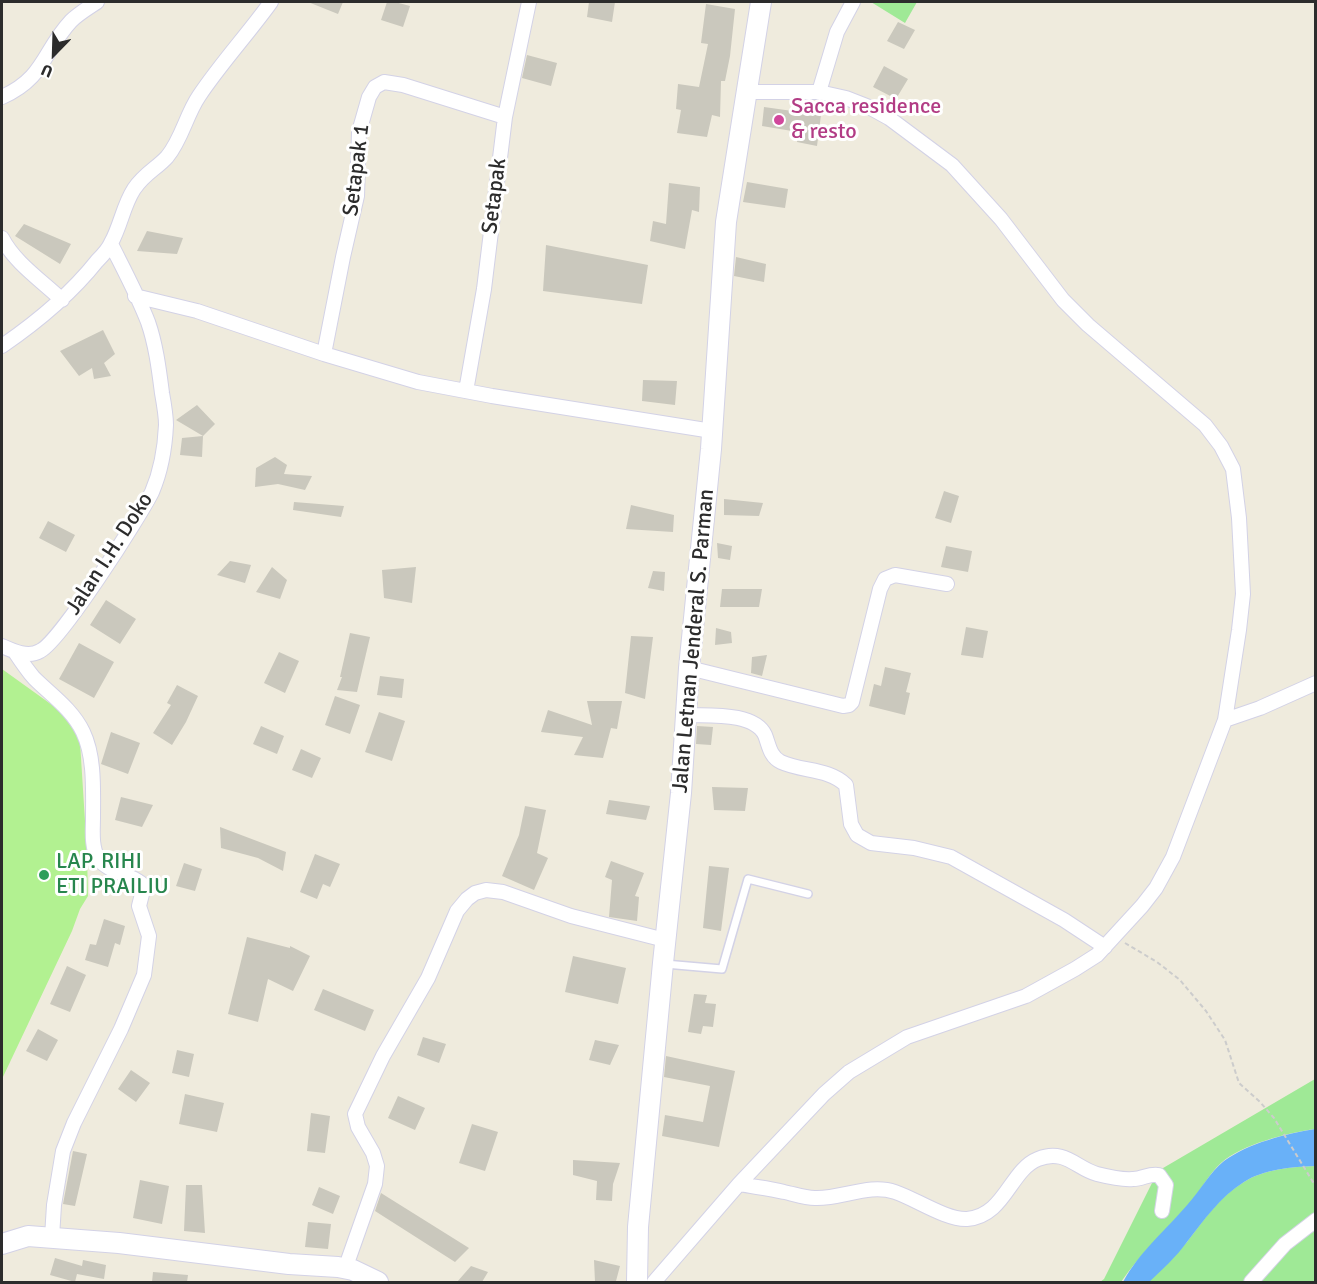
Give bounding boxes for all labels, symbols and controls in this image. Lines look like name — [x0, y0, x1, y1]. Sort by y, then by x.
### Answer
north arrow — [24, 24, 84, 84]
text: U — [38, 59, 56, 82]
place label: Sacca residence & resto — [791, 94, 941, 146]
marker: Sacca residence & resto — [772, 113, 786, 127]
street label: Setapak 1 — [338, 122, 376, 218]
street label: Setapak — [477, 157, 513, 235]
street label: Jalan I.H. Doko — [61, 488, 159, 620]
street label: Jalan Letnan Jenderal S. Parman — [668, 488, 720, 794]
place label: LAP. RIHI ETI PRAILIU — [56, 849, 169, 900]
marker: LAP. RIHI ETI PRAILIU — [37, 868, 51, 882]

